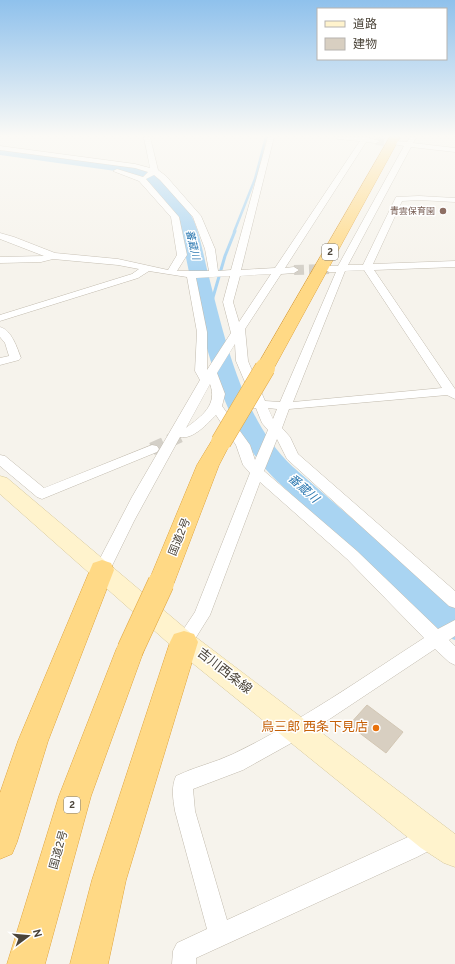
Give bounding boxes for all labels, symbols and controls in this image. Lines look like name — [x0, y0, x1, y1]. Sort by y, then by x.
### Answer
legend — [317, 8, 447, 60]
text: 道路 — [353, 17, 377, 33]
text: 建物 — [353, 37, 377, 53]
place label: 青雲保育園 — [390, 206, 435, 217]
marker: 青雲保育園 — [438, 206, 448, 216]
water label: 蕃蔵川 — [182, 229, 202, 262]
road number: 2 — [322, 244, 338, 260]
water label: 番蔵川 — [284, 471, 323, 508]
street label: 国道2号 — [166, 516, 194, 558]
street label: 吉川西条線 — [193, 645, 255, 698]
place label: 鳥三郎 西条下見店 — [261, 719, 368, 736]
marker: 鳥三郎 西条下見店 — [371, 723, 381, 733]
road number: 2 — [64, 797, 80, 813]
street label: 国道2号 — [47, 829, 71, 871]
north arrow — [8, 916, 48, 956]
text: N — [29, 928, 44, 939]

